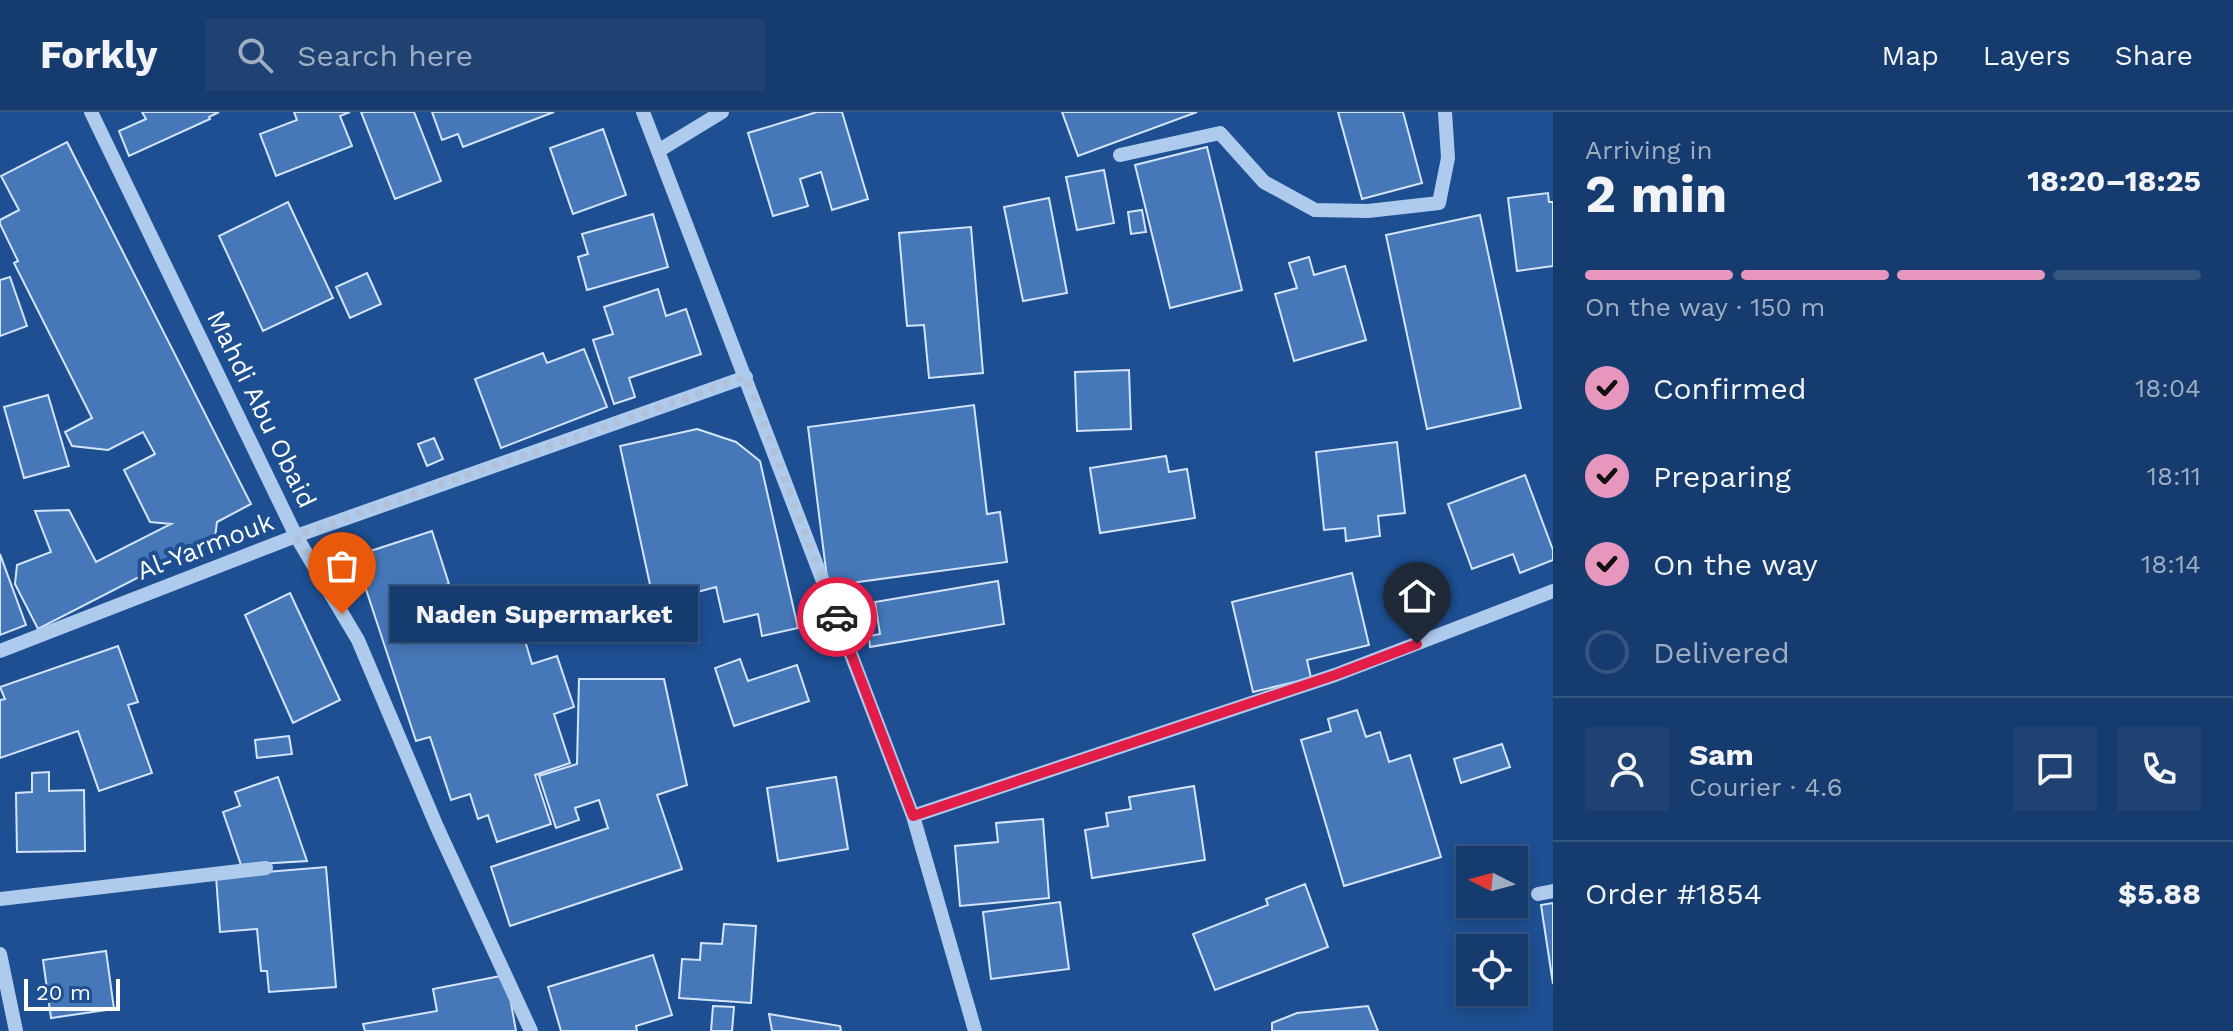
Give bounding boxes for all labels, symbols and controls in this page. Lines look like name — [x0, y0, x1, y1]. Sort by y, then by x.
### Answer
search box — [205, 19, 765, 91]
text: Forkly — [40, 33, 157, 77]
icon: search — [233, 33, 277, 77]
text: Search here — [297, 38, 473, 73]
text: Map — [1882, 39, 1939, 72]
text: Layers — [1983, 39, 2071, 72]
text: Share — [2115, 39, 2193, 72]
text: Arriving in — [1585, 135, 1713, 165]
text: 18:20–18:25 — [2027, 163, 2201, 198]
text: 2 min — [1585, 164, 1727, 225]
text: On the way · 150 m — [1585, 292, 1825, 322]
street label: Mahdi Abu Obaid — [201, 305, 323, 513]
icon: check — [1585, 366, 1629, 410]
text: Confirmed — [1653, 371, 1807, 406]
text: 18:04 — [2135, 373, 2201, 403]
icon: check — [1585, 454, 1629, 498]
text: Preparing — [1653, 459, 1791, 494]
text: 18:11 — [2147, 461, 2201, 491]
street label: Al-Yarmouk — [132, 506, 278, 586]
pin — [308, 532, 376, 614]
icon: check — [1585, 542, 1629, 586]
icon: bag — [320, 544, 364, 588]
text: On the way — [1653, 547, 1818, 582]
text: 18:14 — [2141, 549, 2201, 579]
pin — [1383, 562, 1451, 644]
icon: home — [1395, 574, 1439, 618]
courier — [797, 577, 877, 657]
callout: Naden Supermarket — [390, 586, 698, 642]
icon: car — [815, 595, 859, 639]
text: Naden Supermarket — [416, 599, 672, 629]
text: Delivered — [1653, 635, 1790, 670]
button: person — [1585, 727, 1669, 811]
button: chat — [2013, 727, 2097, 811]
button: phone — [2117, 727, 2201, 811]
text: Sam — [1689, 737, 1754, 772]
text: Courier · 4.6 — [1689, 772, 1843, 802]
north arrow — [1456, 846, 1528, 918]
map controls — [1456, 846, 1528, 1006]
text: Order #1854 — [1585, 876, 1762, 911]
text: $5.88 — [2118, 876, 2201, 911]
button: locate — [1456, 934, 1528, 1006]
scale bar — [24, 975, 120, 1011]
text: 20 m — [36, 980, 91, 1005]

